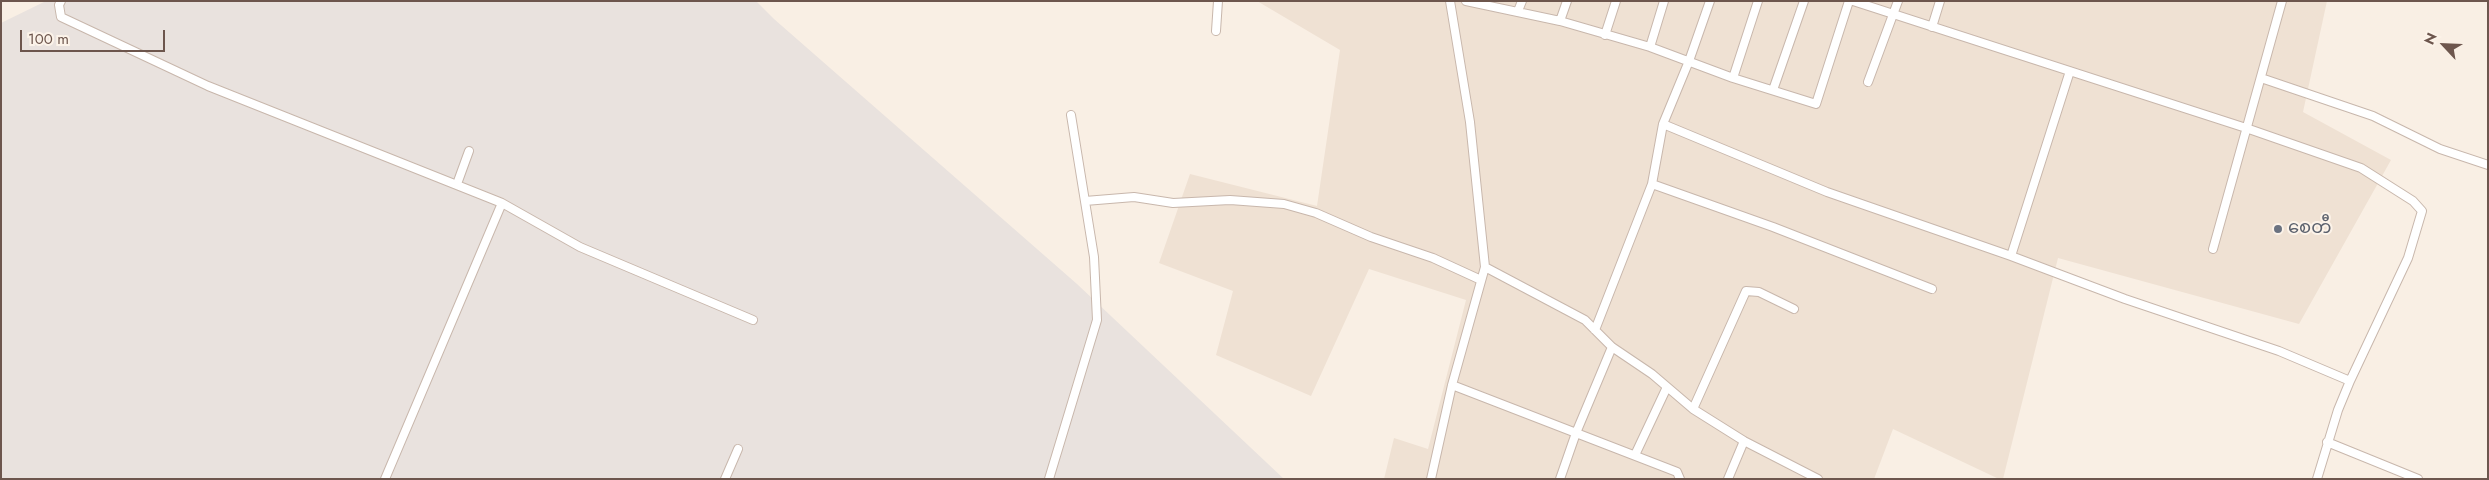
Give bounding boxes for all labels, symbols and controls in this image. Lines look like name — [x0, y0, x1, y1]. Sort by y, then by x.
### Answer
scale bar — [22, 20, 168, 52]
north arrow — [2419, 20, 2469, 70]
text: 100 m — [28, 28, 69, 50]
text: N — [2419, 29, 2442, 48]
place label: စေတီ — [2288, 218, 2331, 240]
marker: စေတီ — [2272, 223, 2284, 235]

